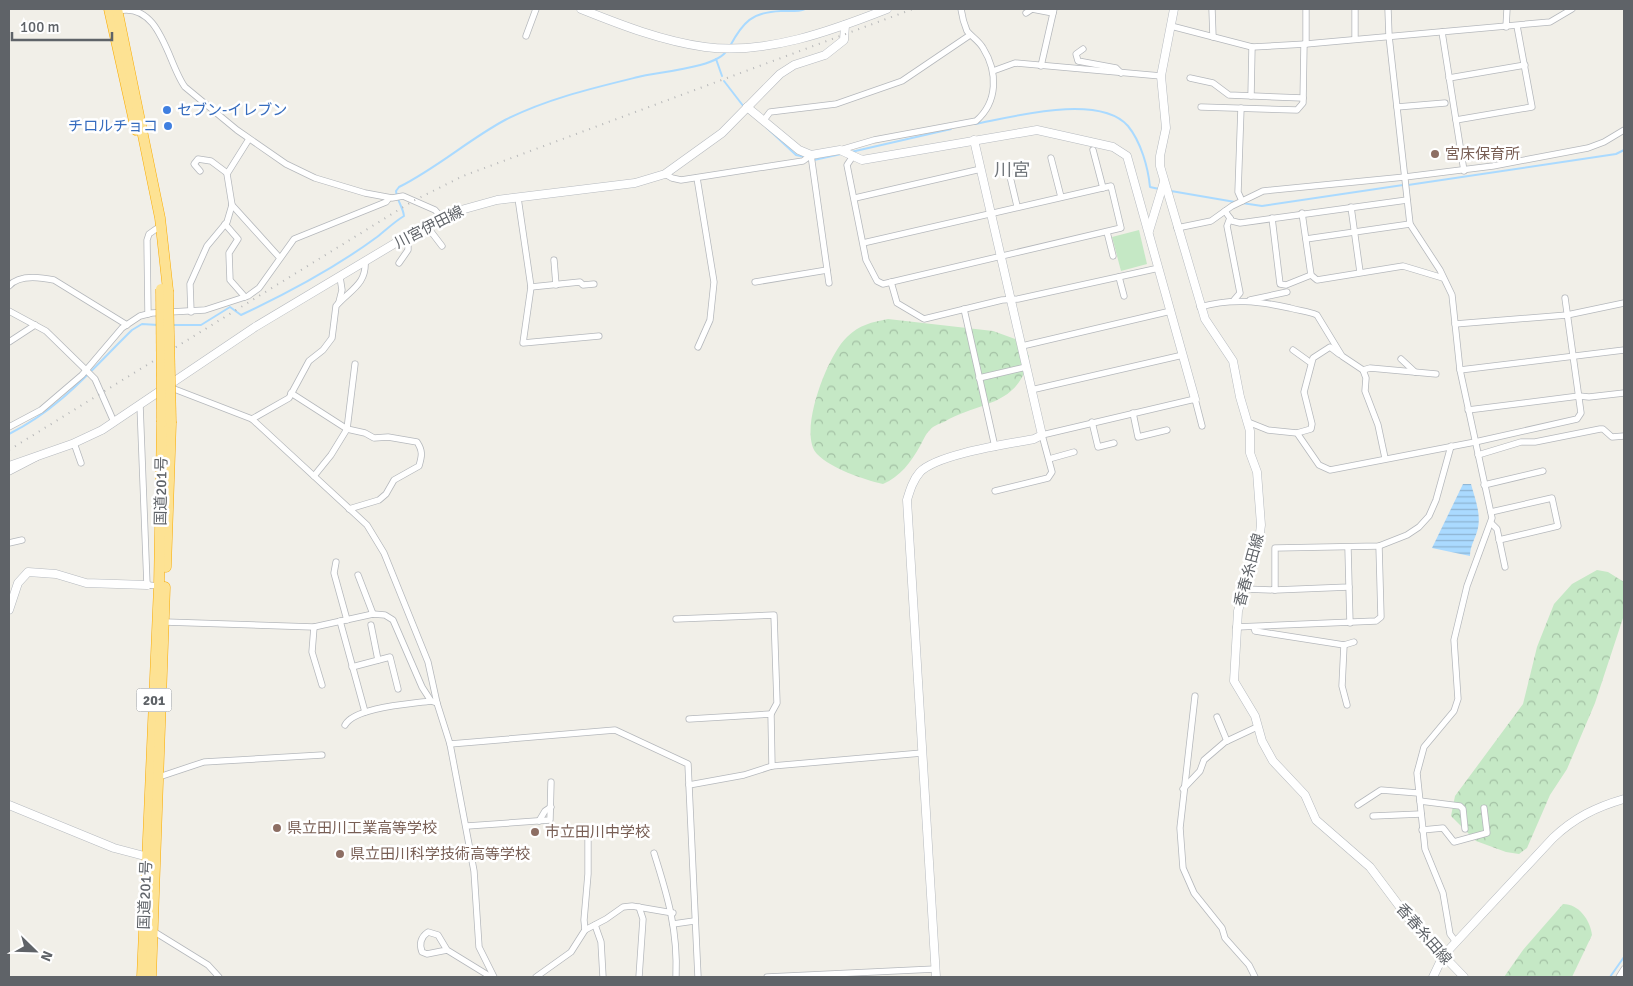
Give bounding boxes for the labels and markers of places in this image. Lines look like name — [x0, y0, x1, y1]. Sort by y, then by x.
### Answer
place label: セブン-イレブン — [177, 101, 287, 119]
marker: セブン-イレブン — [161, 104, 173, 116]
place label: チロルチョコ — [68, 117, 158, 135]
marker: チロルチョコ — [162, 120, 174, 132]
place label: 宮床保育所 — [1445, 145, 1520, 163]
marker: 宮床保育所 — [1429, 148, 1441, 160]
place label: 県立田川工業高等学校 — [287, 819, 437, 837]
marker: 県立田川工業高等学校 — [271, 822, 283, 834]
place label: 市立田川中学校 — [545, 823, 650, 841]
marker: 市立田川中学校 — [529, 826, 541, 838]
place label: 県立田川科学技術高等学校 — [350, 845, 530, 863]
marker: 県立田川科学技術高等学校 — [334, 848, 346, 860]

